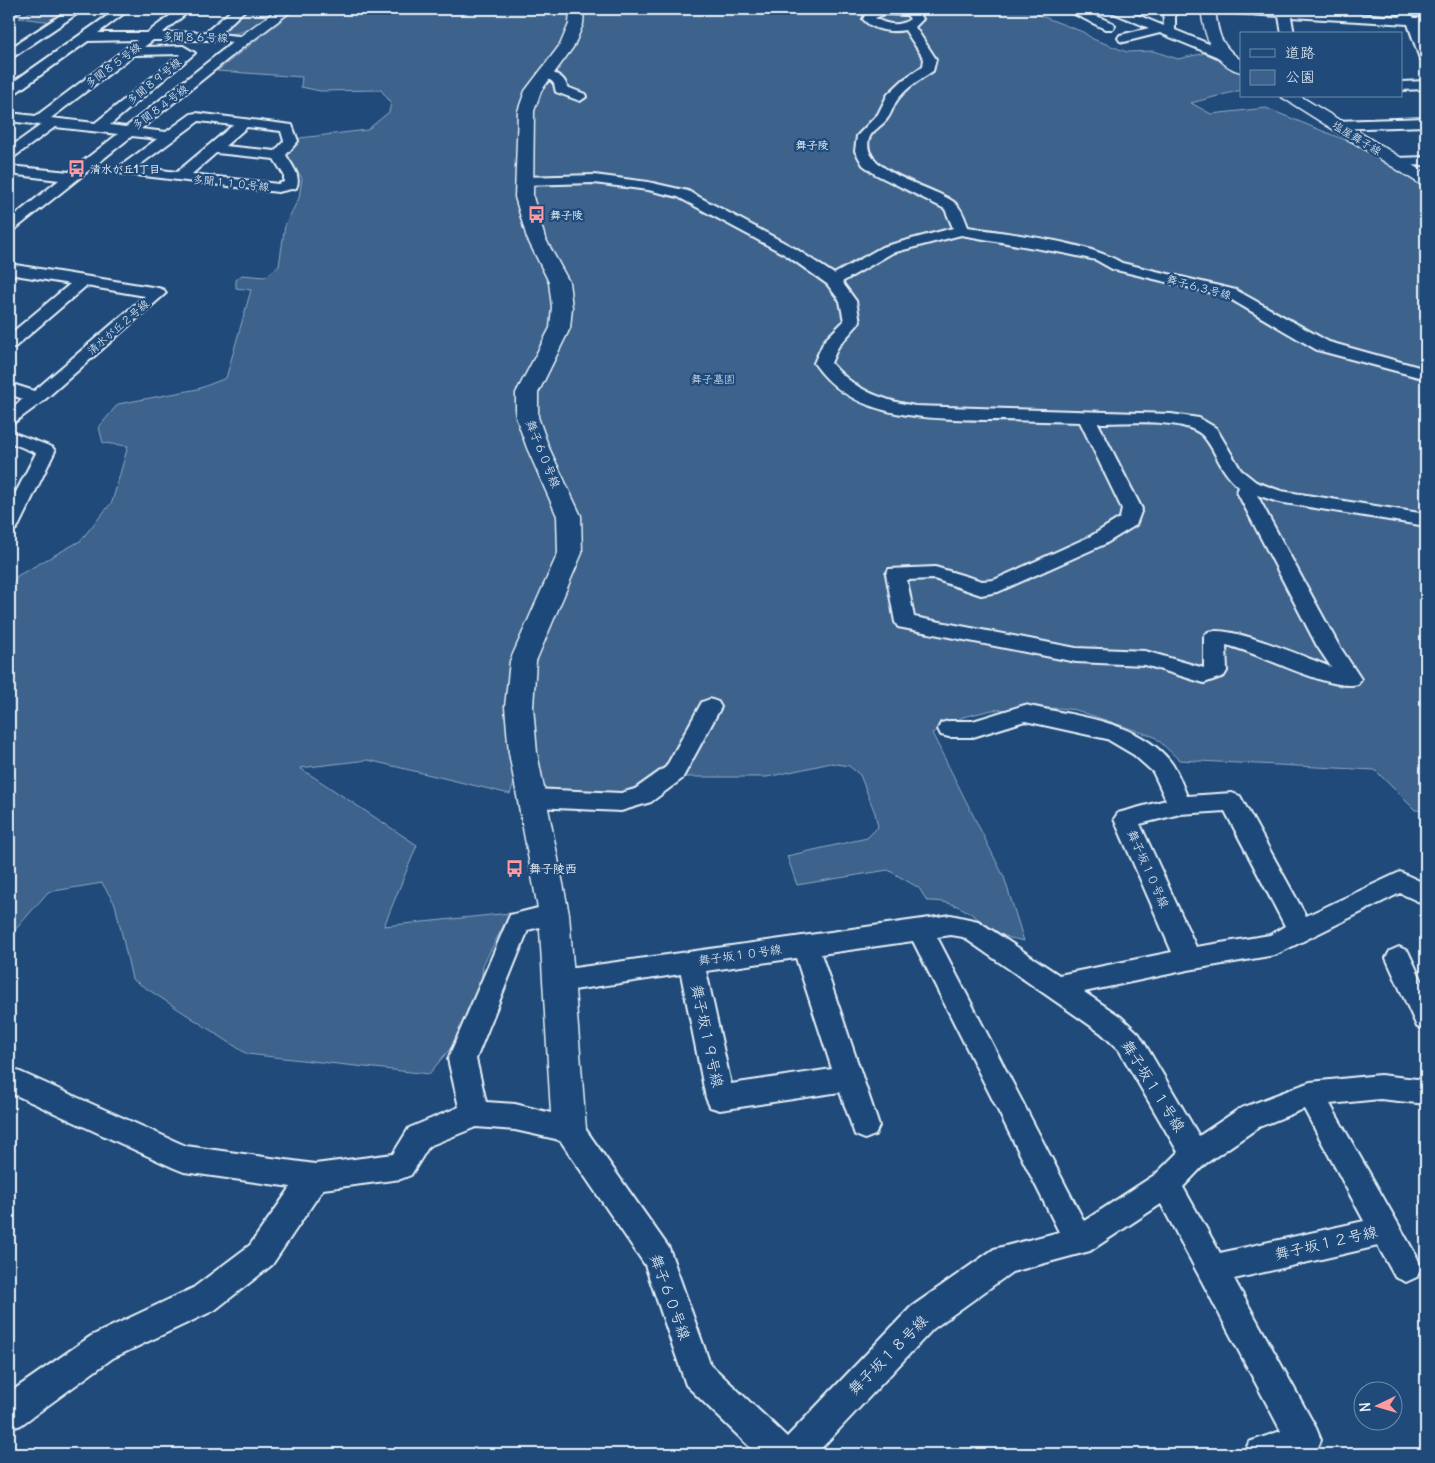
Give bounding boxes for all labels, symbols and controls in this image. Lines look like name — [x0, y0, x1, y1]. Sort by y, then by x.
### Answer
street label: 多聞８６号線 — [162, 29, 228, 45]
legend — [1240, 32, 1402, 98]
street label: 多聞８５号線 — [82, 40, 144, 90]
text: 道路 — [1285, 43, 1315, 62]
street label: 多聞８９号線 — [124, 55, 184, 107]
text: 公園 — [1285, 67, 1315, 86]
street label: 多聞８４号線 — [129, 82, 191, 132]
street label: 塩屋舞子線 — [1330, 118, 1384, 158]
district label: 舞子陵 — [796, 138, 829, 152]
bus stop icon: 清水が丘1丁目 — [66, 159, 86, 179]
place label: 清水が丘1丁目 — [90, 162, 160, 176]
street label: 多聞１１０号線 — [192, 172, 270, 194]
bus stop icon: 舞子陵 — [526, 205, 546, 225]
place label: 舞子陵 — [550, 208, 583, 222]
street label: 舞子６３号線 — [1165, 272, 1233, 302]
street label: 清水が丘２号線 — [84, 296, 152, 358]
park label: 舞子墓園 — [691, 372, 735, 386]
street label: 舞子６０号線 — [523, 418, 564, 490]
street label: 舞子坂１０号線 — [1125, 827, 1172, 910]
bus stop icon: 舞子陵西 — [505, 859, 525, 879]
place label: 舞子陵西 — [529, 861, 577, 876]
street label: 舞子坂１０号線 — [697, 941, 783, 968]
street label: 舞子坂１９号線 — [687, 983, 728, 1089]
street label: 舞子坂１１号線 — [1118, 1036, 1189, 1135]
street label: 舞子坂１２号線 — [1273, 1221, 1379, 1264]
street label: 舞子６０号線 — [646, 1251, 695, 1342]
street label: 舞子坂１８号線 — [844, 1311, 931, 1398]
north arrow — [1352, 1380, 1402, 1430]
text: N — [1356, 1402, 1374, 1413]

